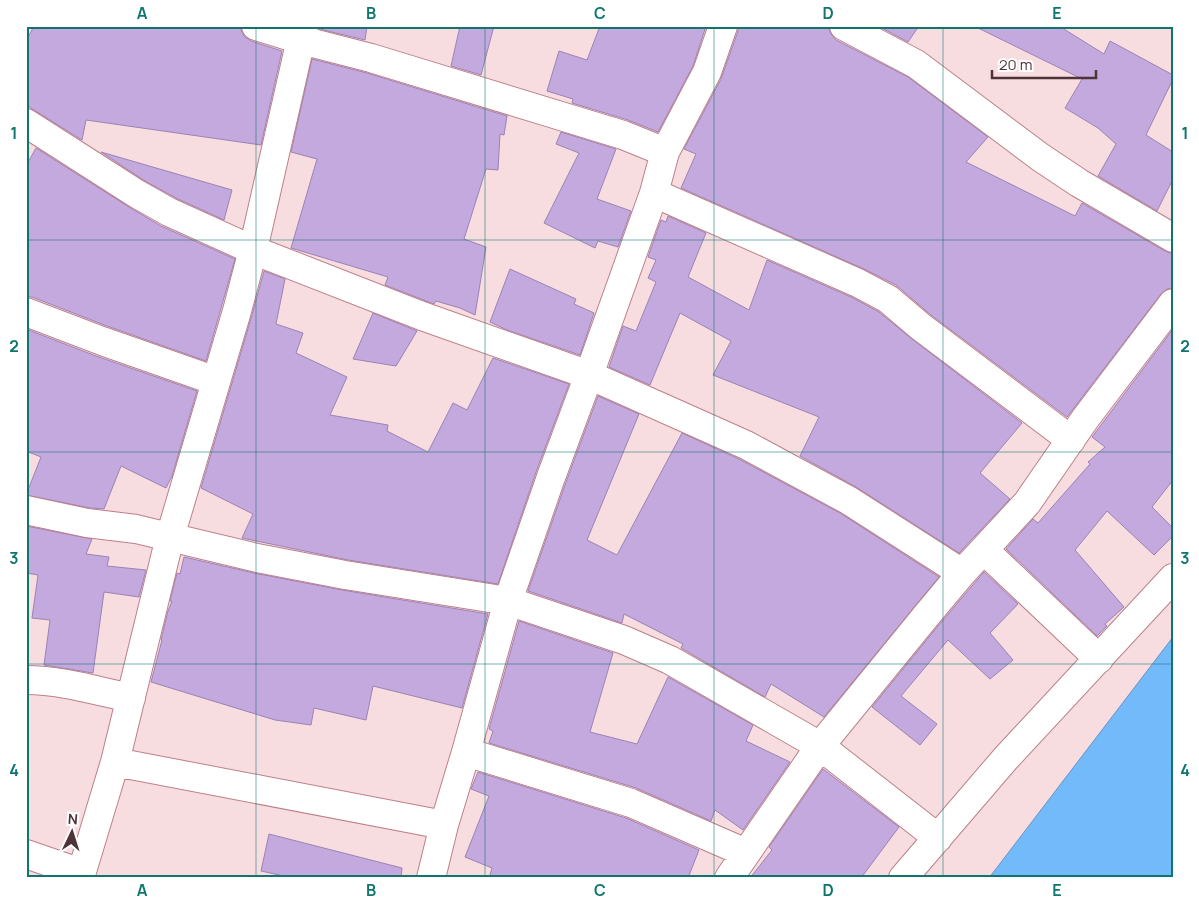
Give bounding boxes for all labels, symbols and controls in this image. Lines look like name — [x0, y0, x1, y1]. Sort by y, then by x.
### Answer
text: A — [137, 2, 148, 24]
text: B — [366, 2, 376, 24]
text: C — [594, 2, 606, 24]
text: D — [822, 2, 834, 24]
text: E — [1052, 2, 1062, 24]
scale bar — [992, 48, 1095, 80]
text: 20 m — [999, 54, 1032, 75]
text: 1 — [10, 122, 18, 144]
text: 1 — [1181, 122, 1189, 144]
text: 2 — [9, 335, 19, 357]
text: 2 — [1180, 335, 1190, 357]
text: 3 — [9, 547, 19, 569]
text: 3 — [1180, 547, 1190, 569]
text: 4 — [9, 759, 19, 781]
text: 4 — [1180, 759, 1190, 781]
north arrow — [48, 806, 98, 856]
text: N — [67, 809, 79, 828]
text: A — [137, 879, 148, 901]
text: B — [366, 879, 376, 901]
text: C — [594, 879, 606, 901]
text: D — [822, 879, 834, 901]
text: E — [1052, 879, 1062, 901]

